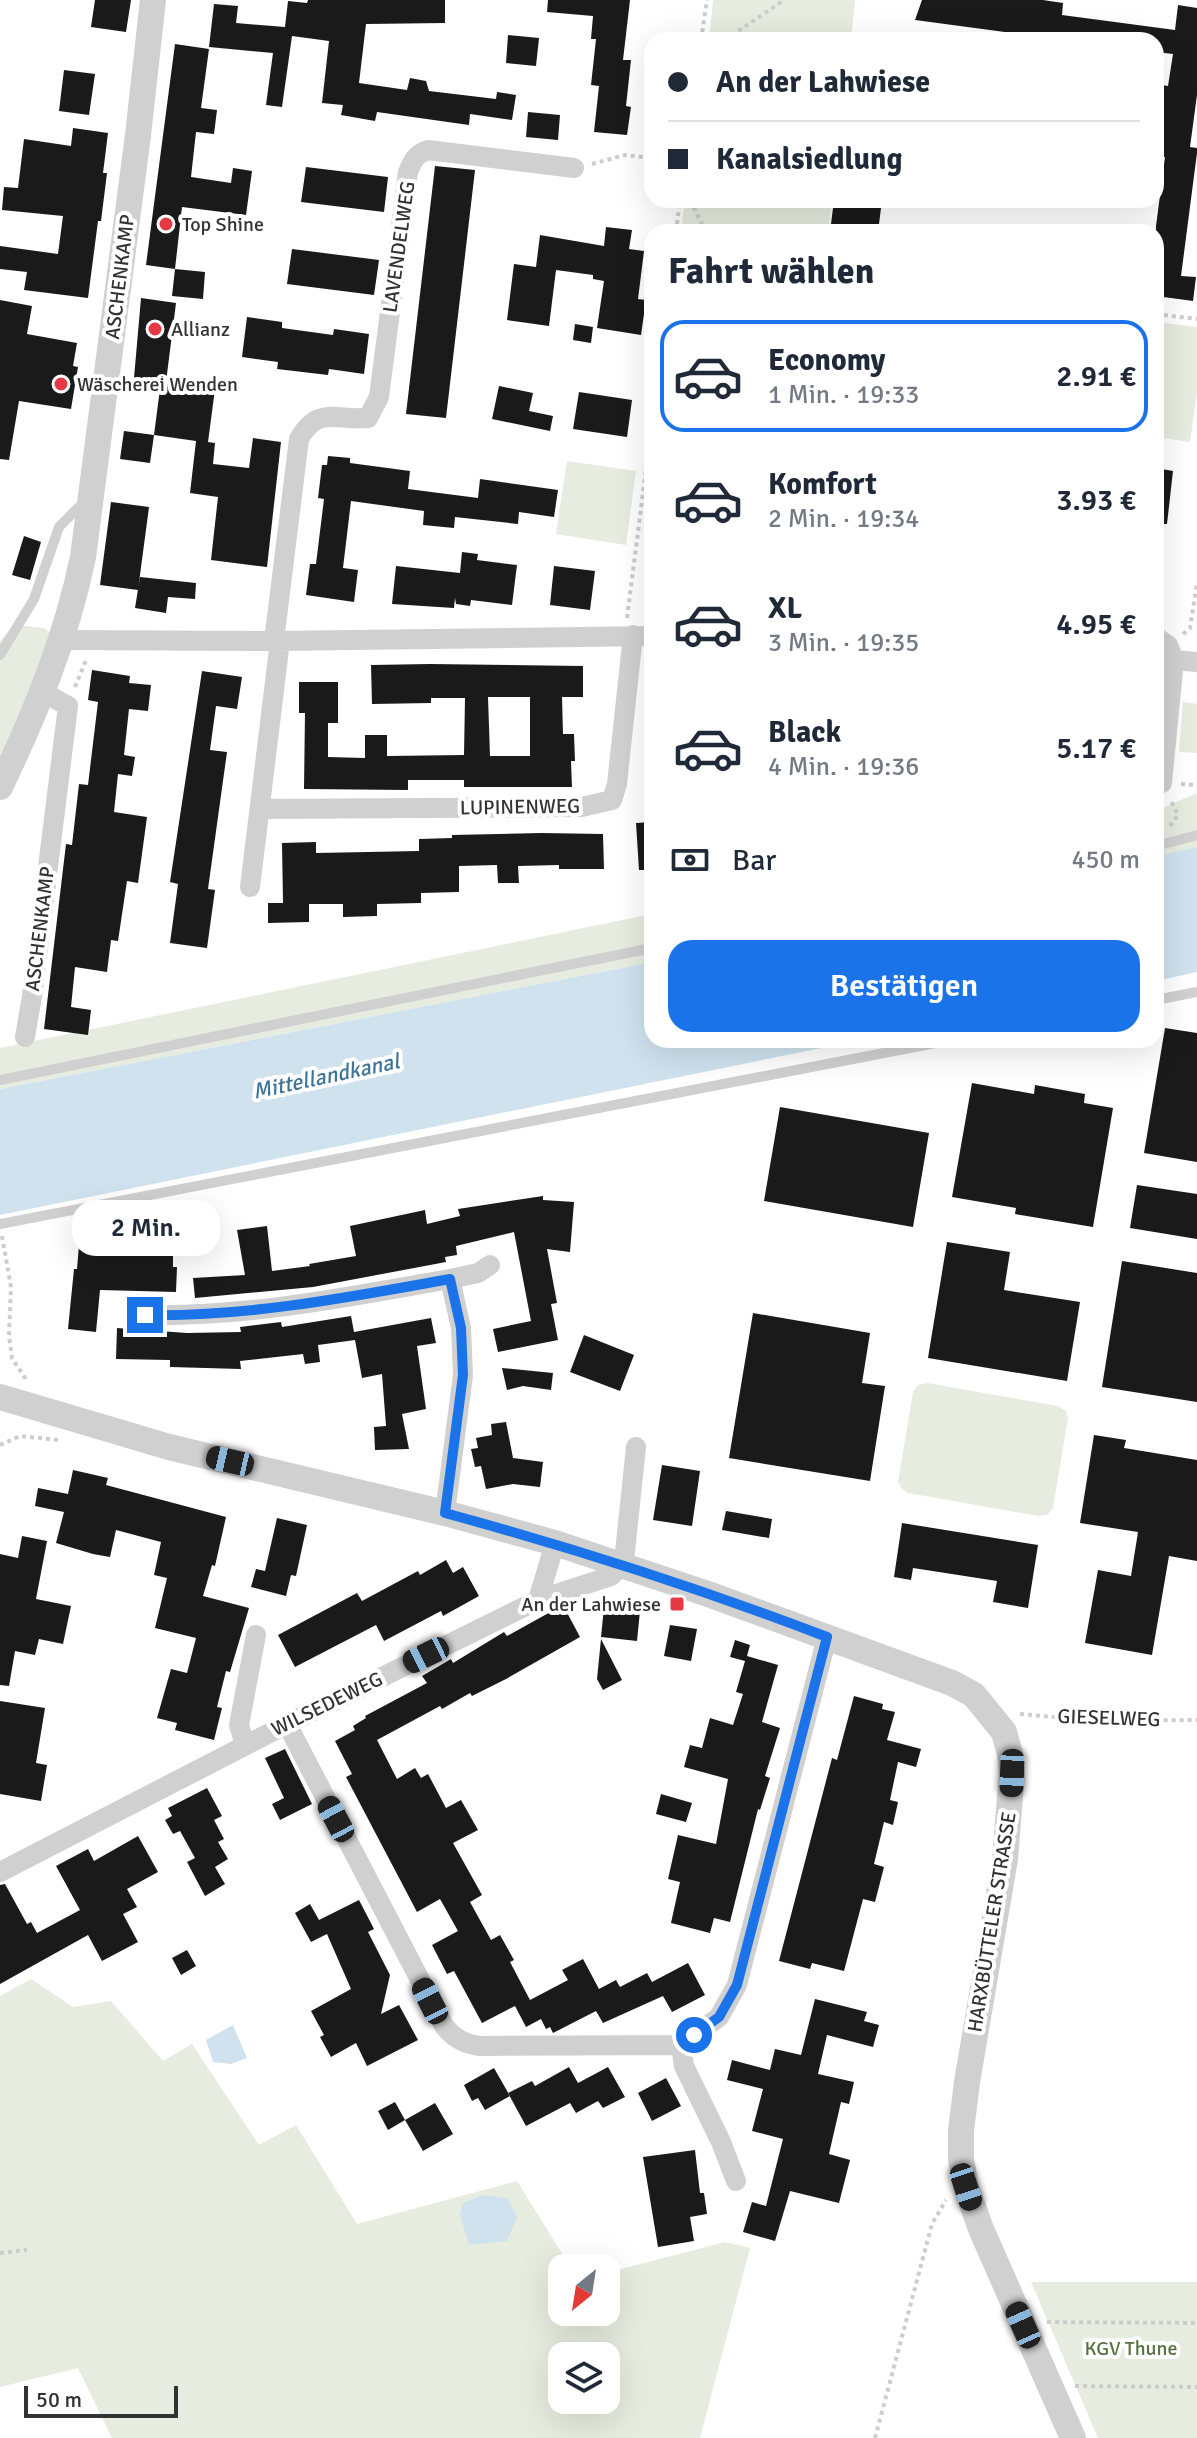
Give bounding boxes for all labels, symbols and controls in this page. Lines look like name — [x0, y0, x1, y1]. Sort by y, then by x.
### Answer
text: An der Lahwiese — [716, 64, 930, 101]
text: Kanalsiedlung — [716, 141, 903, 178]
street label: LAVENDELWEG — [377, 180, 421, 314]
place label: Top Shine — [182, 212, 264, 237]
street label: ASCHENKAMP — [100, 213, 140, 341]
marker: Top Shine — [157, 215, 175, 233]
text: Fahrt wählen — [668, 249, 874, 294]
place label: Allianz — [171, 317, 230, 342]
marker: Allianz — [146, 320, 164, 338]
icon: car — [672, 340, 744, 412]
text: Economy — [768, 342, 885, 379]
text: 2.91 € — [1056, 358, 1136, 395]
place label: Wäscherei Wenden — [77, 372, 238, 397]
marker: Wäscherei Wenden — [52, 375, 70, 393]
text: 1 Min. · 19:33 — [768, 379, 919, 411]
icon: car — [672, 464, 744, 536]
text: Komfort — [768, 466, 877, 503]
text: 3.93 € — [1056, 482, 1136, 519]
text: 2 Min. · 19:34 — [768, 503, 919, 535]
icon: car — [672, 588, 744, 660]
text: XL — [768, 590, 802, 627]
text: 4.95 € — [1056, 606, 1136, 643]
text: 3 Min. · 19:35 — [768, 627, 919, 659]
icon: car — [672, 712, 744, 784]
text: Black — [768, 714, 841, 751]
text: 5.17 € — [1056, 730, 1136, 767]
text: 4 Min. · 19:36 — [768, 751, 919, 783]
street label: LUPINENWEG — [460, 793, 580, 821]
icon: cash — [668, 838, 712, 882]
text: Bar — [732, 842, 776, 879]
text: 450 m — [1071, 844, 1140, 876]
street label: ASCHENKAMP — [20, 865, 60, 993]
button: Bestätigen — [668, 940, 1140, 1032]
water label: Mittellandkanal — [250, 1047, 403, 1105]
callout: 2 Min. — [71, 1199, 219, 1255]
text: 2 Min. — [111, 1212, 181, 1244]
route end — [127, 1297, 163, 1333]
car — [204, 1444, 256, 1478]
place label: An der Lahwiese — [521, 1592, 661, 1617]
marker: An der Lahwiese — [668, 1595, 686, 1613]
car — [399, 1634, 453, 1676]
street label: WILSEDEWEG — [267, 1666, 387, 1742]
street label: GIESELWEG — [1057, 1704, 1161, 1732]
car — [999, 1749, 1025, 1797]
car — [314, 1792, 358, 1846]
street label: HARXBÜTTELER STRASSE — [962, 1810, 1022, 2034]
car — [408, 1974, 452, 2028]
route start — [676, 2017, 712, 2053]
car — [947, 2160, 985, 2214]
north arrow — [548, 2254, 620, 2326]
map controls — [548, 2254, 620, 2414]
car — [1002, 2298, 1044, 2352]
park label: KGV Thune — [1085, 2336, 1177, 2361]
button: layers — [548, 2342, 620, 2414]
scale bar — [24, 2382, 178, 2418]
text: 50 m — [36, 2386, 82, 2413]

